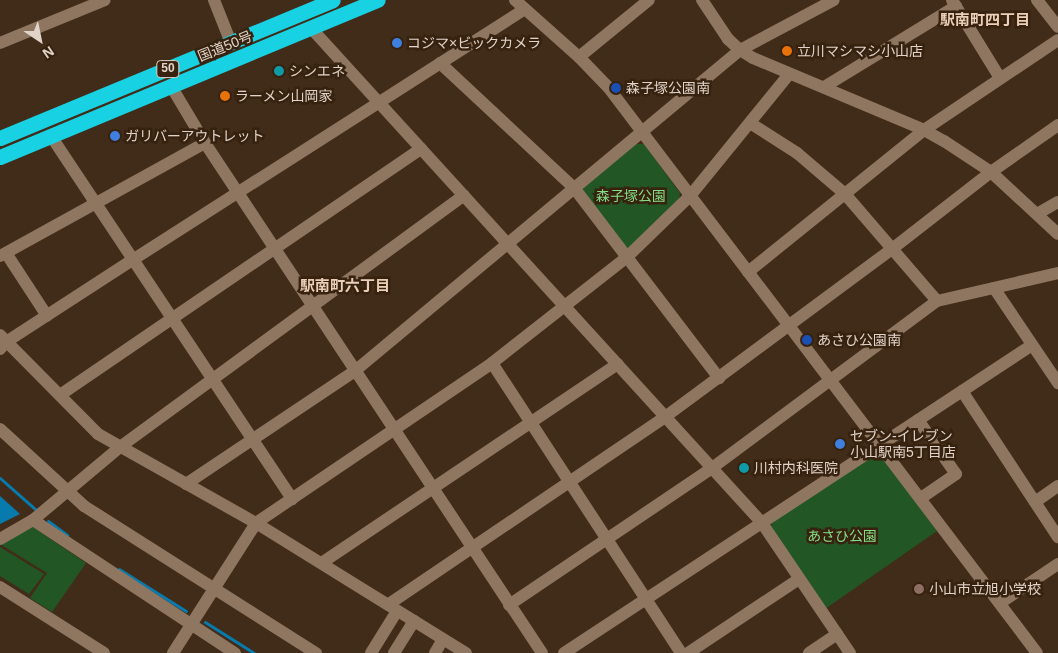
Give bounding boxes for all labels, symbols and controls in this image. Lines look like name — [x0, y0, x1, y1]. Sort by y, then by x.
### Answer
district label: 駅南町四丁目 — [940, 11, 1030, 29]
north arrow — [15, 15, 65, 65]
street label: 国道50号 — [195, 27, 255, 65]
place label: コジマ×ビックカメラ — [407, 35, 541, 51]
marker: コジマ×ビックカメラ — [391, 37, 403, 49]
text: N — [40, 43, 57, 62]
place label: 立川マシマシ小山店 — [797, 43, 923, 59]
marker: 立川マシマシ小山店 — [781, 45, 793, 57]
road number: 50 — [156, 60, 180, 78]
place label: シンエネ — [289, 63, 345, 79]
marker: シンエネ — [273, 65, 285, 77]
place label: 森子塚公園南 — [626, 80, 710, 96]
marker: 森子塚公園南 — [610, 82, 622, 94]
place label: ラーメン山岡家 — [235, 88, 333, 104]
marker: ラーメン山岡家 — [219, 90, 231, 102]
place label: ガリバーアウトレット — [125, 128, 265, 144]
marker: ガリバーアウトレット — [109, 130, 121, 142]
park label: 森子塚公園 — [596, 188, 666, 204]
district label: 駅南町六丁目 — [300, 277, 390, 295]
place label: あさひ公園南 — [817, 332, 901, 348]
marker: あさひ公園南 — [801, 334, 813, 346]
place label: セブン-イレブン 小山駅南5丁目店 — [850, 428, 956, 461]
marker: セブン-イレブン 小山駅南5丁目店 — [834, 438, 846, 450]
place label: 川村内科医院 — [754, 460, 838, 476]
marker: 川村内科医院 — [738, 462, 750, 474]
park label: あさひ公園 — [807, 528, 877, 544]
place label: 小山市立旭小学校 — [929, 581, 1041, 597]
marker: 小山市立旭小学校 — [913, 583, 925, 595]

